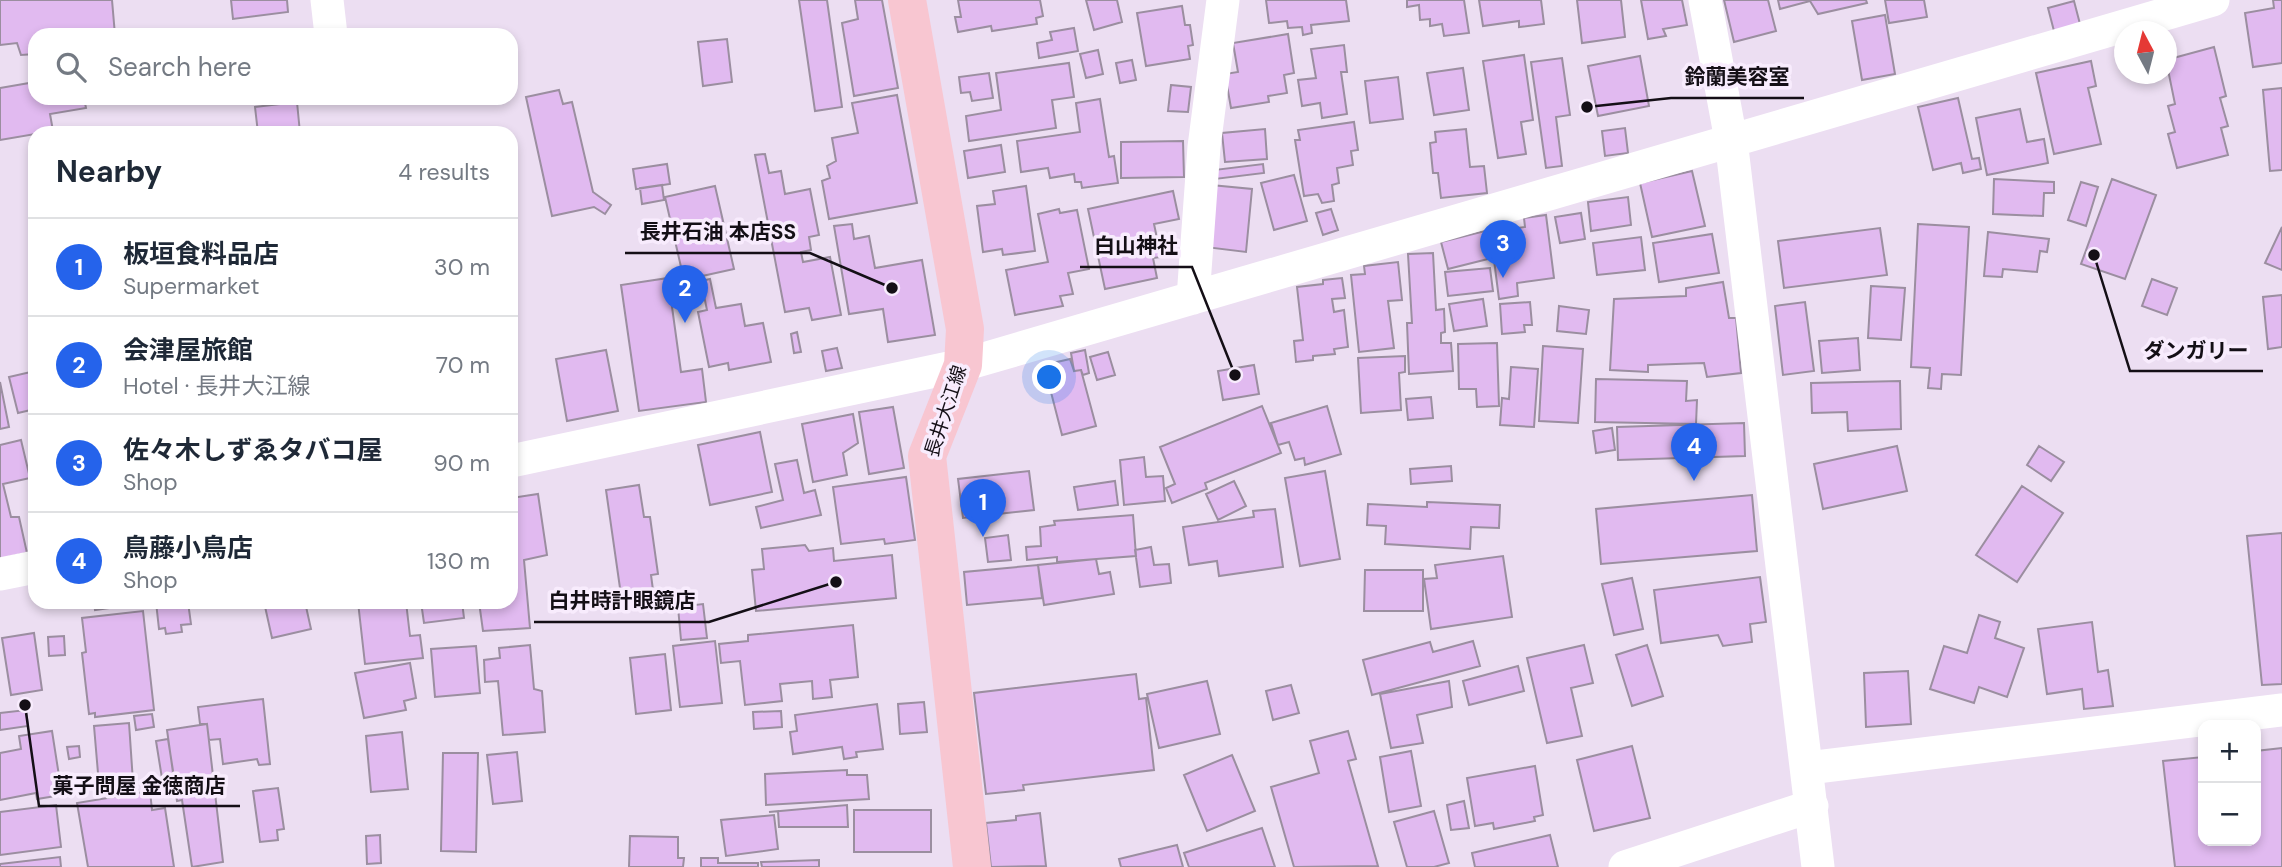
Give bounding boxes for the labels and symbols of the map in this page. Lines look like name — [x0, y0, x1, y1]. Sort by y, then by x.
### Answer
north arrow — [2114, 21, 2177, 84]
callout: 鈴蘭美容室 — [1671, 56, 1804, 98]
text: 鈴蘭美容室 — [1685, 63, 1790, 91]
callout: 長井石油 本店SS — [625, 211, 810, 253]
text: 長井石油 本店SS — [640, 218, 796, 246]
pin: 3 — [1480, 220, 1526, 278]
callout: 白山神社 — [1080, 225, 1192, 267]
text: 白山神社 — [1094, 232, 1178, 260]
pin: 2 — [662, 265, 708, 323]
callout: ダンガリー — [2130, 329, 2263, 371]
text: ダンガリー — [2144, 337, 2249, 365]
your location — [1032, 360, 1066, 394]
street label: 長井大江線 — [919, 362, 972, 460]
pin: 4 — [1671, 423, 1717, 481]
pin: 1 — [960, 479, 1006, 537]
callout: 白井時計眼鏡店 — [534, 580, 709, 622]
text: 白井時計眼鏡店 — [549, 587, 696, 615]
callout: 菓子問屋 金徳商店 — [39, 764, 240, 806]
text: 菓子問屋 金徳商店 — [53, 772, 225, 800]

